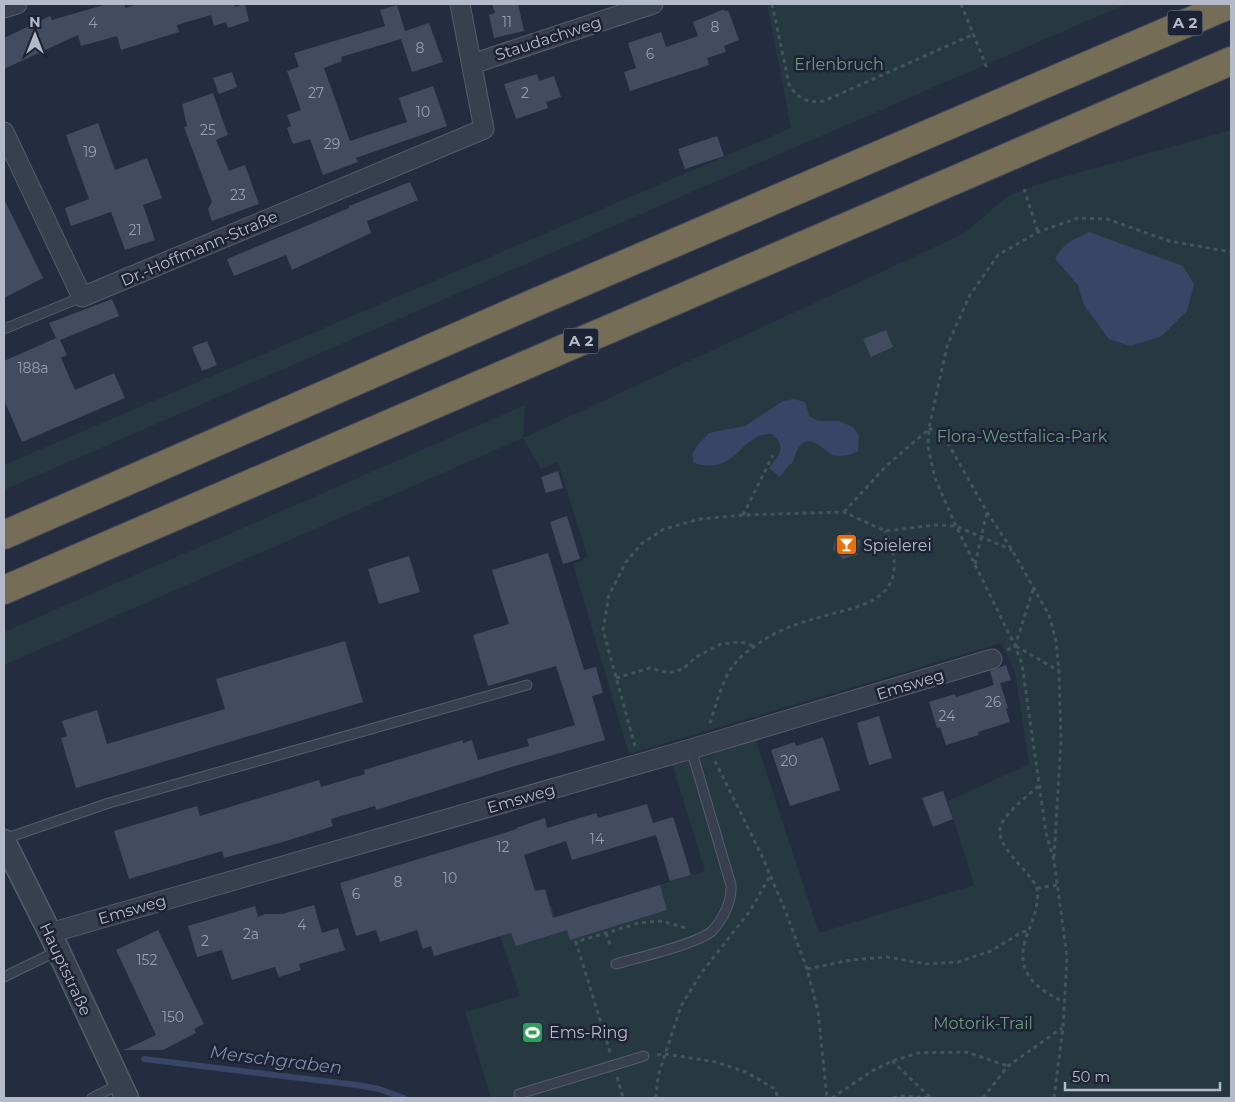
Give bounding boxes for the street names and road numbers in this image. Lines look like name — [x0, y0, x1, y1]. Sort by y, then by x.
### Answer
road number: A 2 — [1168, 10, 1202, 36]
street label: Staudachweg — [493, 12, 604, 65]
street label: Dr.-Hoffmann-Straße — [118, 207, 280, 290]
road number: A 2 — [564, 328, 598, 354]
street label: Emsweg — [874, 665, 946, 704]
street label: Emsweg — [485, 780, 557, 817]
street label: Emsweg — [96, 891, 168, 928]
street label: Hauptstraße — [36, 920, 95, 1019]

